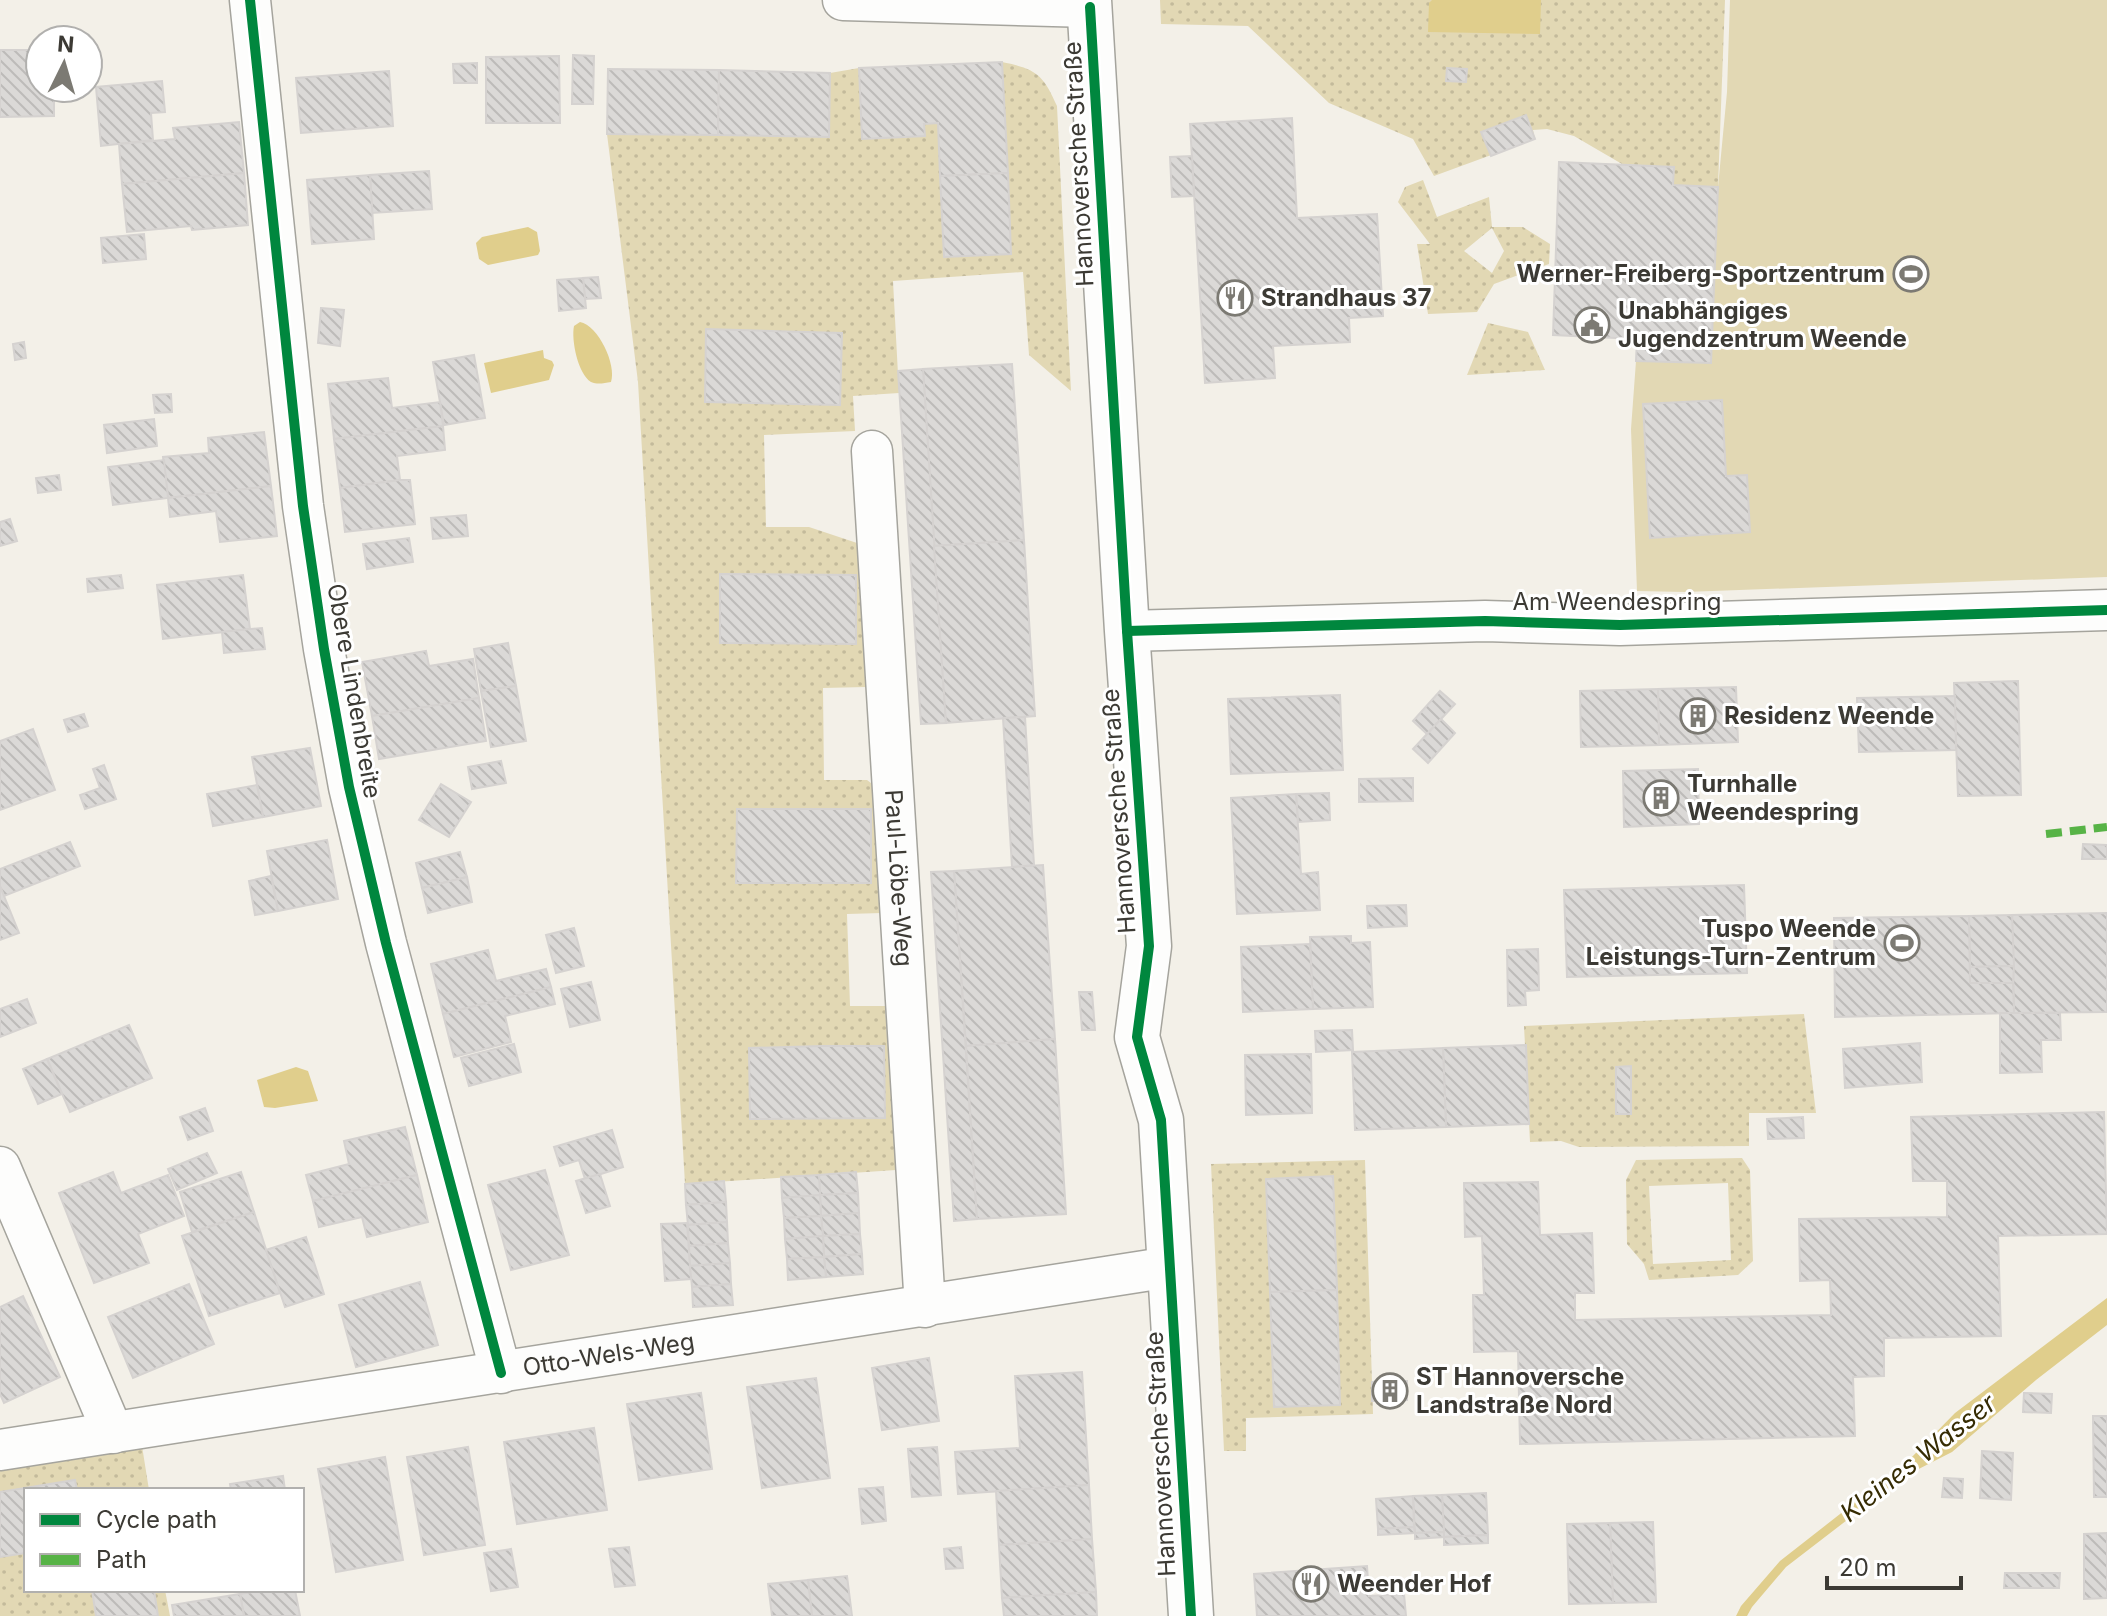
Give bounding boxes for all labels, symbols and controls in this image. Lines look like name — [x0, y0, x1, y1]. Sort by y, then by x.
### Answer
north arrow — [24, 24, 104, 104]
text: N — [56, 30, 75, 58]
street label: Hannoversche Straße — [1058, 41, 1099, 287]
sports icon: Werner-Freiberg-Sportzentrum — [1892, 255, 1930, 293]
place label: Werner-Freiberg-Sportzentrum — [1517, 259, 1885, 288]
restaurant icon: Strandhaus 37 — [1216, 279, 1254, 317]
place label: Strandhaus 37 — [1261, 283, 1431, 312]
place label: Unabhängiges Jugendzentrum Weende — [1618, 296, 1907, 353]
public building icon: Unabhängiges Jugendzentrum Weende — [1573, 306, 1611, 344]
street label: Obere Lindenbreite — [321, 581, 388, 801]
street label: Am Weendespring — [1512, 587, 1722, 616]
street label: Hannoversche Straße — [1095, 688, 1142, 934]
building icon: Residenz Weende — [1679, 697, 1717, 735]
place label: Residenz Weende — [1724, 701, 1934, 730]
place label: Turnhalle Weendespring — [1687, 769, 1859, 826]
building icon: Turnhalle Weendespring — [1642, 779, 1680, 817]
street label: Paul-Löbe-Weg — [879, 789, 919, 968]
place label: Tuspo Weende Leistungs-Turn-Zentrum — [1586, 914, 1876, 971]
sports icon: Tuspo Weende Leistungs-Turn-Zentrum — [1883, 924, 1921, 962]
street label: Otto-Wels-Weg — [521, 1327, 696, 1382]
street label: Hannoversche Straße — [1140, 1331, 1181, 1577]
place label: ST Hannoversche Landstraße Nord — [1416, 1362, 1624, 1419]
building icon: ST Hannoversche Landstraße Nord — [1371, 1372, 1409, 1410]
water label: Kleines Wasser — [1834, 1387, 2003, 1528]
legend — [24, 1488, 304, 1592]
text: Cycle path — [96, 1505, 217, 1534]
scale bar — [1827, 1540, 1961, 1590]
text: Path — [96, 1545, 147, 1574]
text: 20 m — [1839, 1553, 1897, 1582]
restaurant icon: Weender Hof — [1292, 1565, 1330, 1603]
place label: Weender Hof — [1337, 1569, 1492, 1598]

